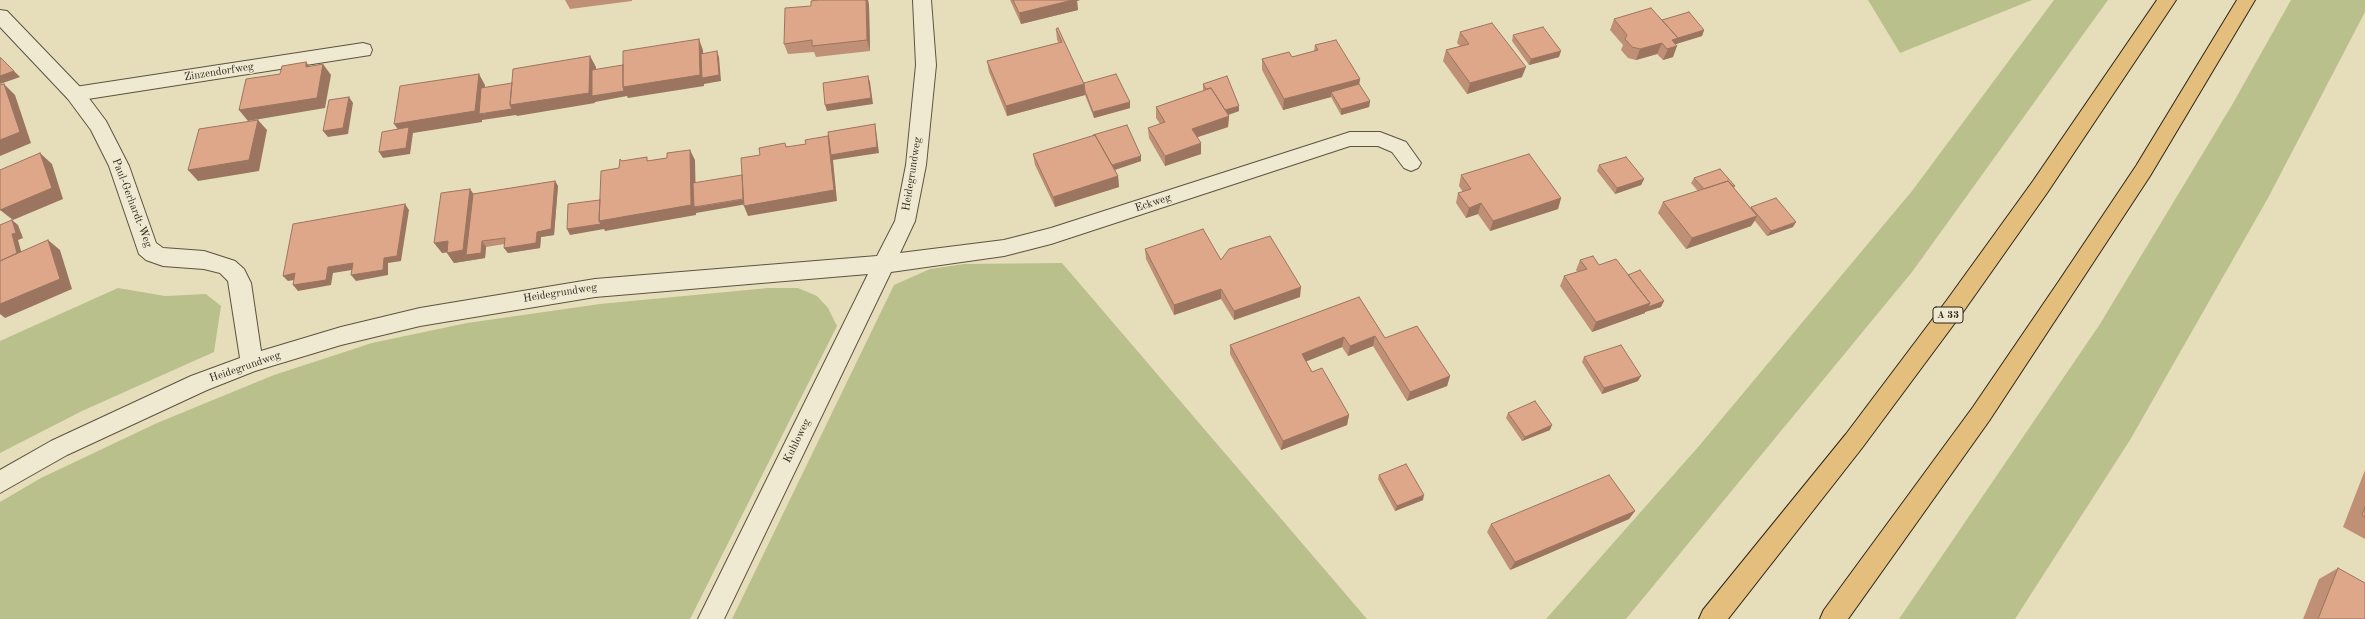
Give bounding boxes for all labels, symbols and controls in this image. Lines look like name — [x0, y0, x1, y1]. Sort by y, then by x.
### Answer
street label: Zinzendorfweg — [183, 60, 255, 84]
street label: Heidegrundweg — [900, 136, 924, 212]
street label: Paul-Gerhardt-Weg — [109, 157, 155, 249]
street label: Eckweg — [1133, 191, 1173, 215]
street label: Heidegrundweg — [522, 281, 598, 305]
road number: A 33 — [1933, 307, 1963, 323]
street label: Heidegrundweg — [208, 349, 282, 385]
street label: Kuhloweg — [781, 417, 813, 465]

